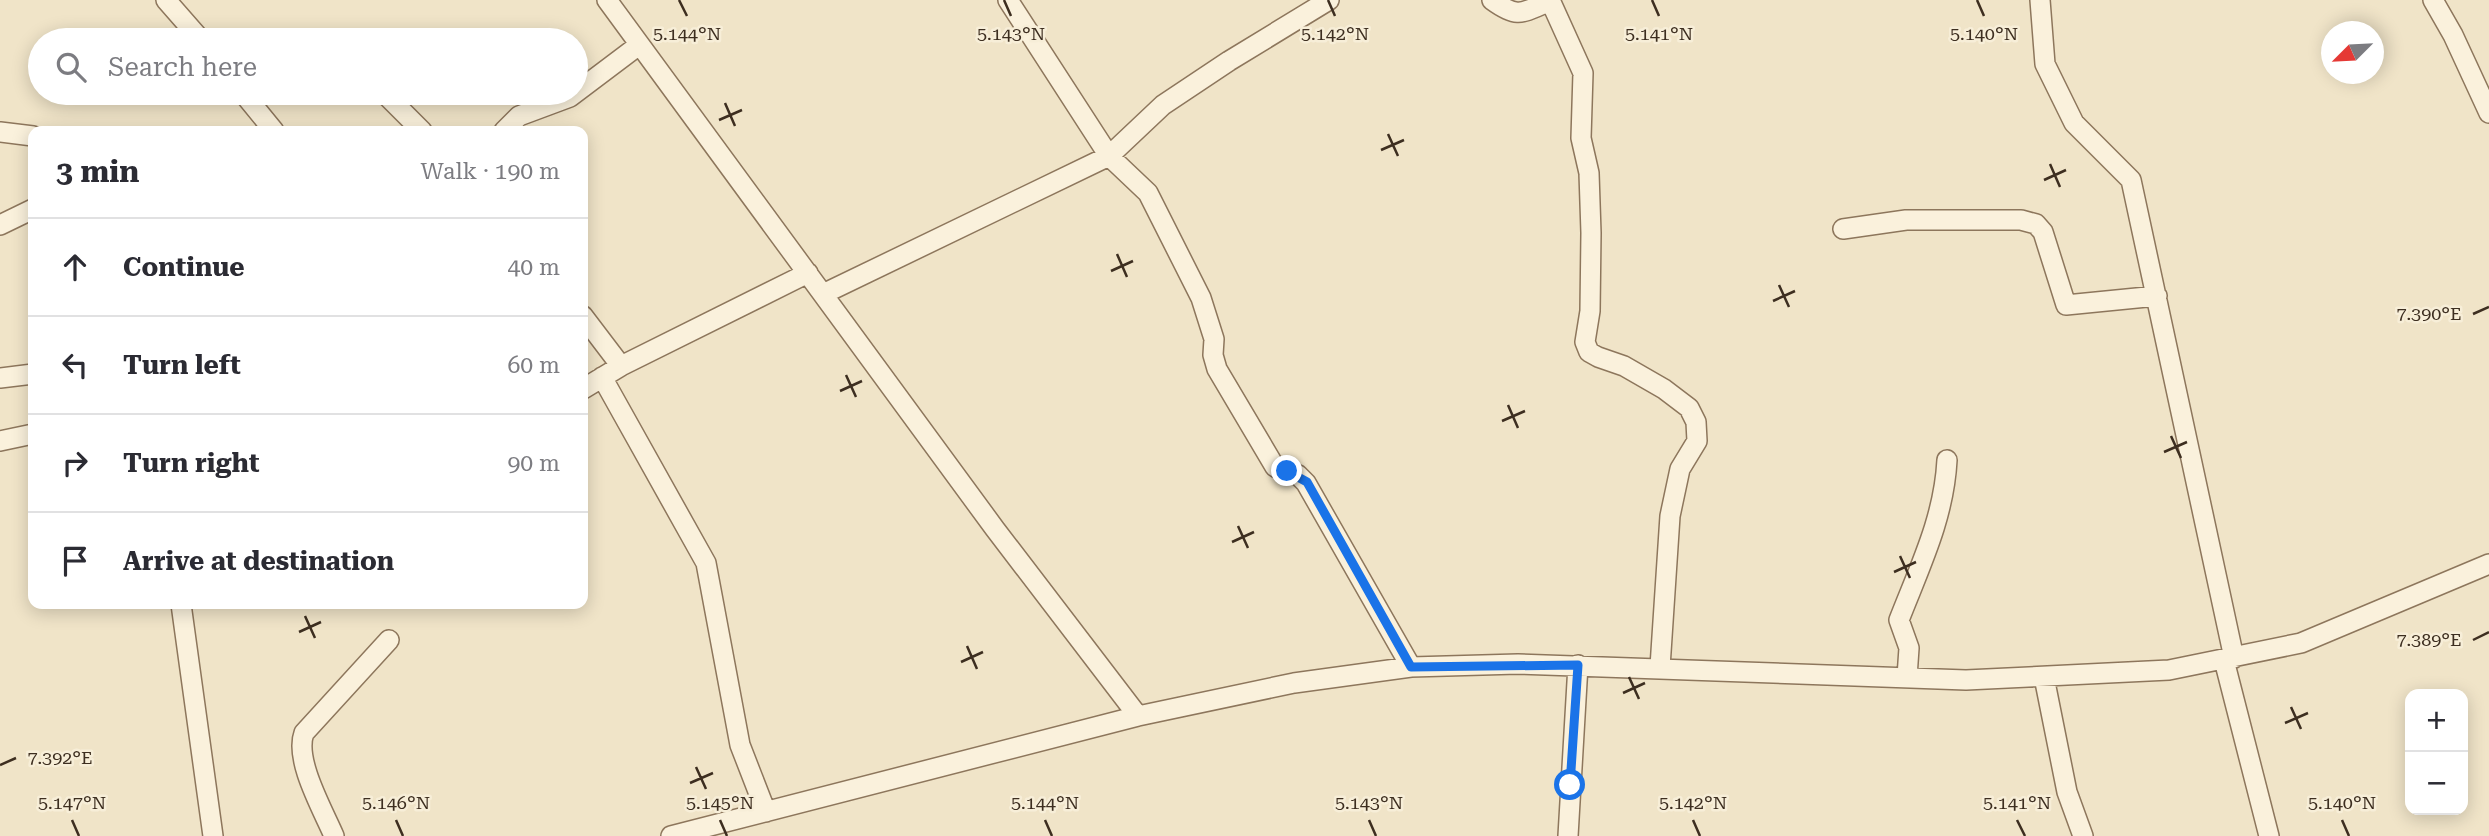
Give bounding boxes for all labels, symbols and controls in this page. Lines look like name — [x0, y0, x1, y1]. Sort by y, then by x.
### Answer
north arrow — [2321, 21, 2384, 84]
text: 5.144°N — [653, 23, 721, 44]
text: 5.143°N — [977, 23, 1045, 44]
text: 5.142°N — [1301, 23, 1369, 44]
text: 5.141°N — [1625, 23, 1693, 44]
text: 5.140°N — [1950, 23, 2018, 44]
search box — [28, 28, 588, 105]
icon: search — [52, 48, 90, 86]
text: Search here — [108, 52, 257, 82]
text: 3 min — [56, 154, 139, 189]
text: Walk · 190 m — [421, 158, 560, 185]
icon: ahead — [56, 248, 94, 286]
text: Continue — [123, 252, 245, 282]
text: 40 m — [507, 254, 560, 281]
text: 7.390°E — [2396, 303, 2462, 324]
icon: left — [56, 346, 94, 384]
text: Turn left — [123, 350, 241, 380]
text: 60 m — [507, 352, 560, 379]
icon: right — [56, 444, 94, 482]
text: Turn right — [123, 448, 259, 478]
text: 90 m — [507, 450, 560, 477]
route end — [1271, 455, 1302, 486]
icon: arrive — [56, 542, 94, 580]
text: Arrive at destination — [123, 546, 394, 576]
text: 7.389°E — [2396, 629, 2462, 650]
map controls — [2405, 689, 2468, 815]
button: + — [2405, 689, 2468, 752]
text: 7.392°E — [27, 747, 93, 768]
button: − — [2405, 752, 2468, 815]
route start — [1554, 769, 1585, 800]
text: 5.147°N — [38, 792, 106, 813]
text: 5.146°N — [362, 792, 430, 813]
text: 5.145°N — [686, 792, 754, 813]
text: 5.144°N — [1011, 792, 1079, 813]
text: 5.143°N — [1335, 792, 1403, 813]
text: 5.142°N — [1659, 792, 1727, 813]
text: 5.141°N — [1983, 792, 2051, 813]
text: 5.140°N — [2308, 792, 2376, 813]

